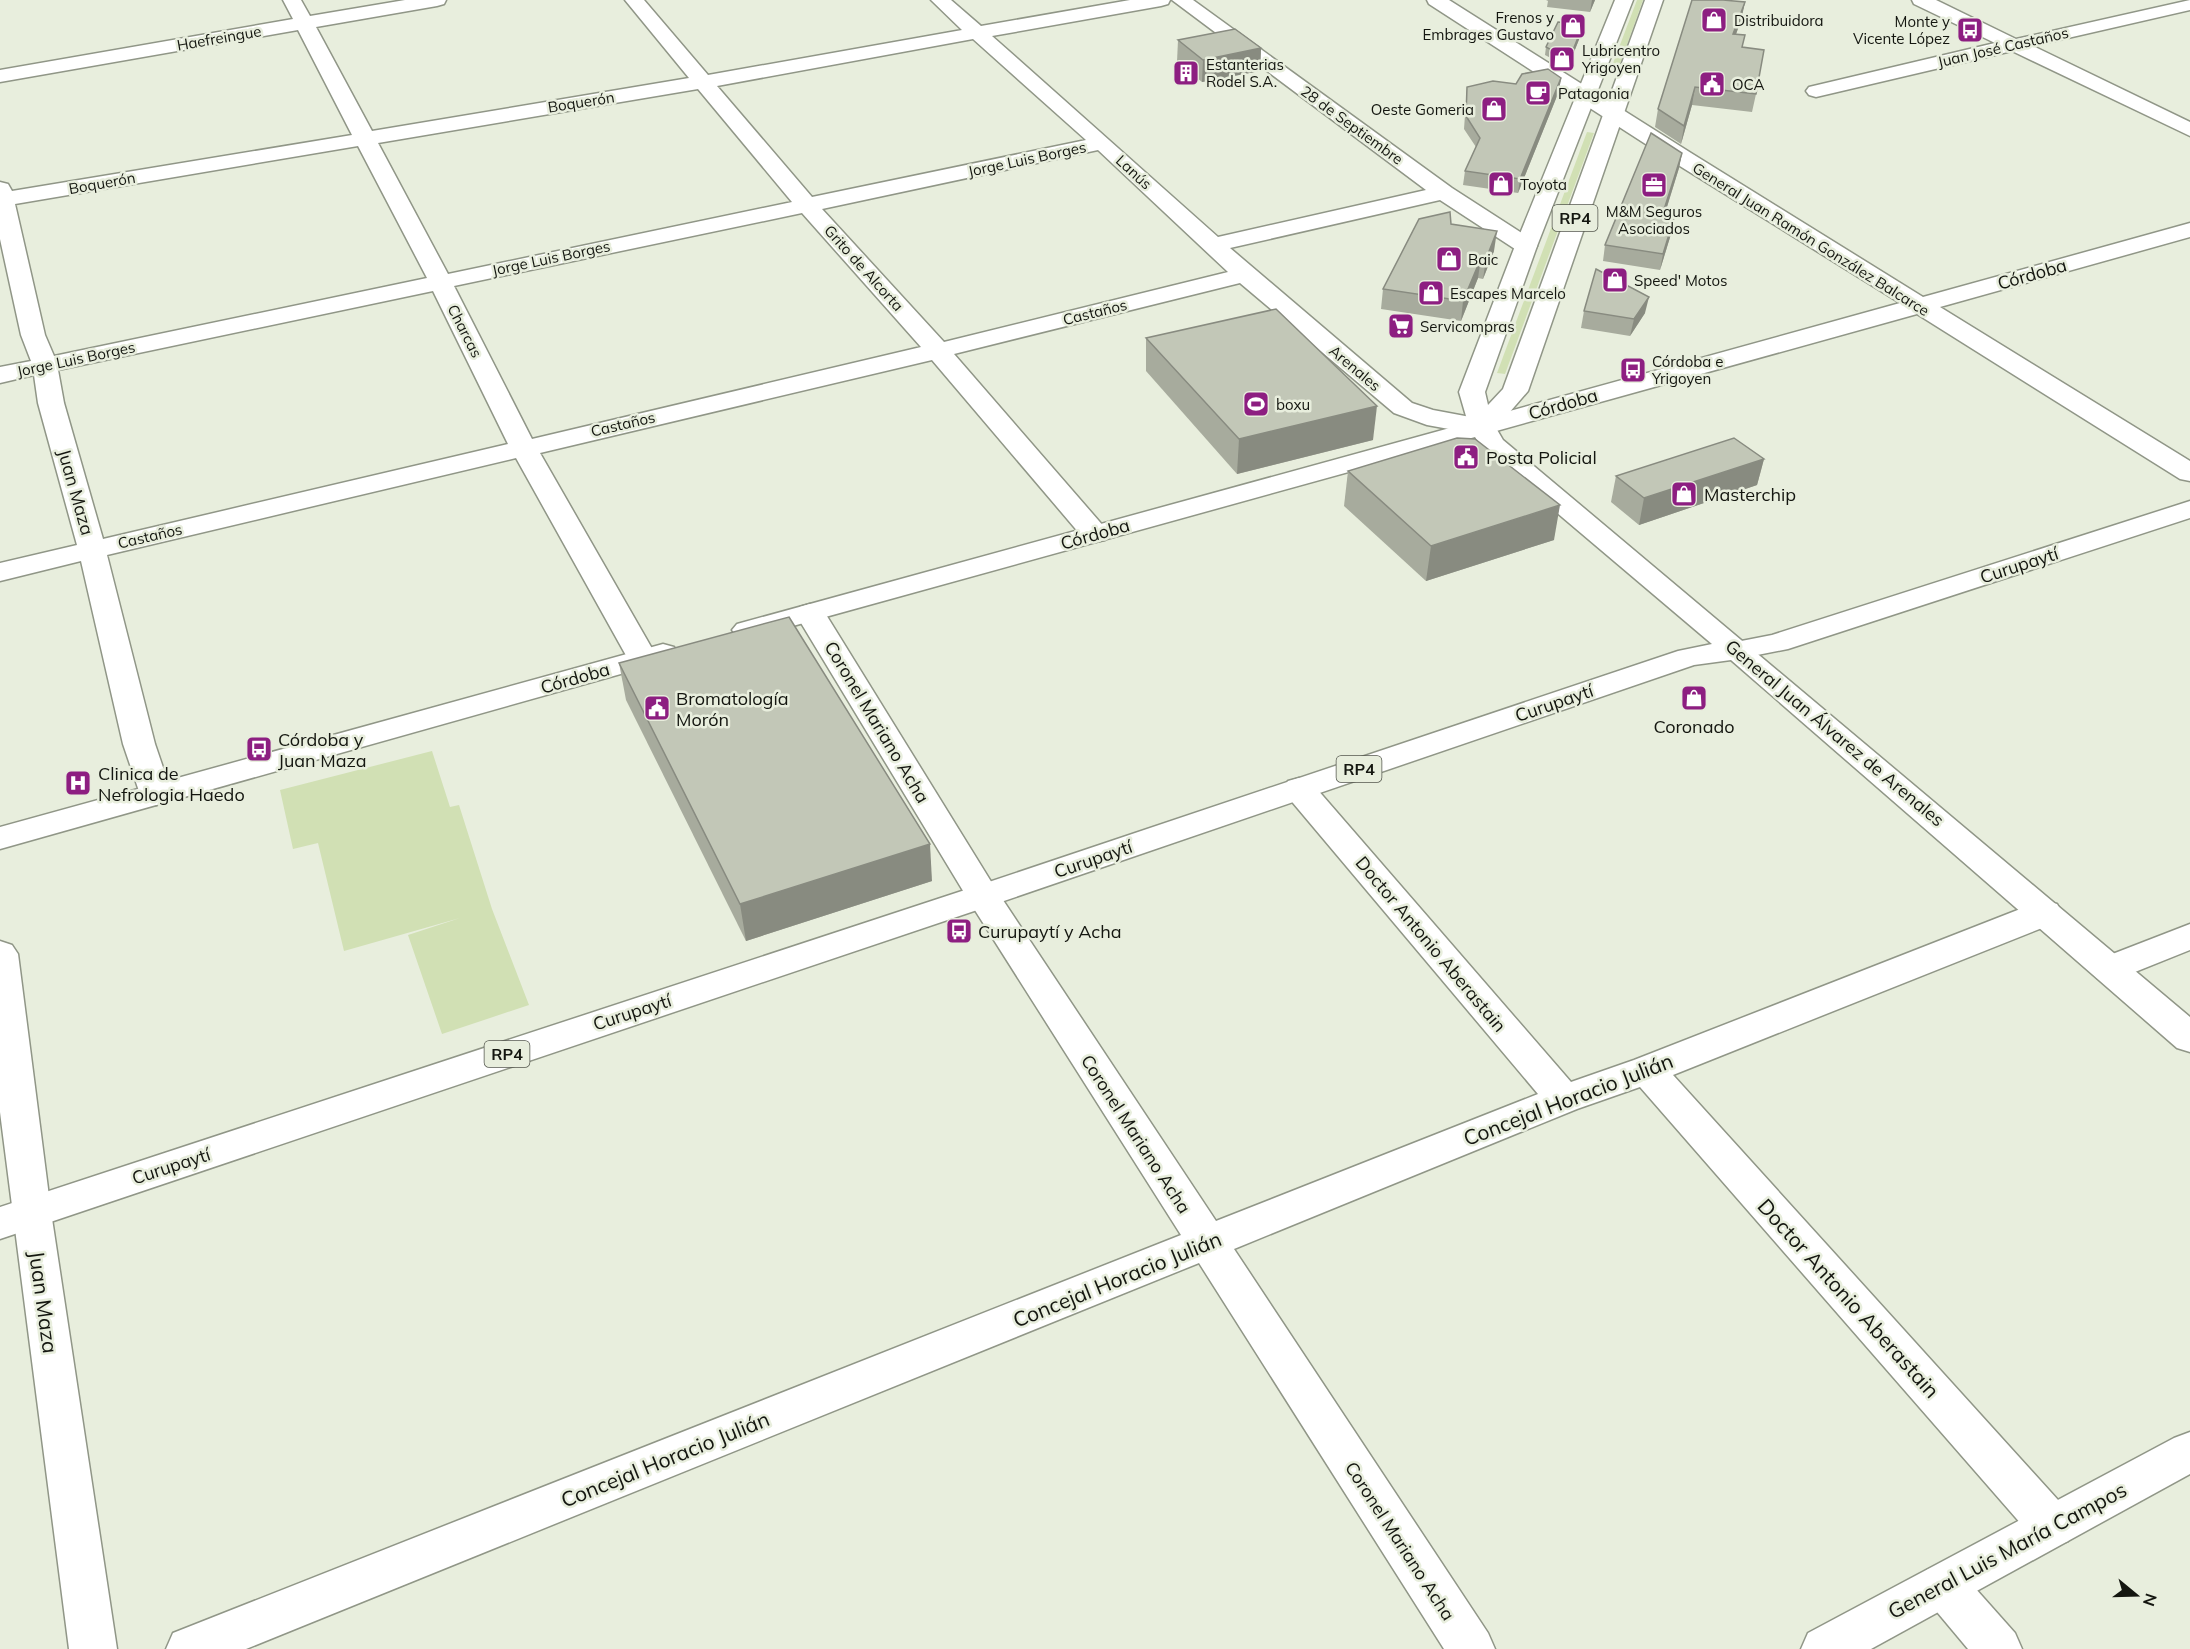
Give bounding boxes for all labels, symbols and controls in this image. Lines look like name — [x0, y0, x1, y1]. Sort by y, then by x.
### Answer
shop icon: Distribuidora — [1699, 5, 1729, 35]
place label: Frenos y Embrages Gustavo — [1422, 8, 1554, 44]
shop icon: Frenos y Embrages Gustavo — [1558, 11, 1588, 41]
place label: Distribuidora — [1734, 11, 1824, 30]
place label: Monte y Vicente López — [1853, 12, 1950, 48]
bus stop icon: Monte y Vicente López — [1955, 15, 1985, 45]
street label: Haefreingue — [175, 21, 263, 55]
street label: Juan José Castaños — [1936, 23, 2070, 71]
place label: Lubricentro Yrigoyen — [1581, 41, 1660, 77]
shop icon: Lubricentro Yrigoyen — [1547, 44, 1577, 74]
place label: Estanterias Rodel S.A. — [1206, 55, 1284, 91]
building icon: Estanterias Rodel S.A. — [1171, 58, 1201, 88]
public building icon: OCA — [1697, 69, 1727, 99]
place label: OCA — [1732, 75, 1765, 94]
cafe icon: Patagonia — [1523, 78, 1553, 108]
street label: 28 de Septiembre — [1297, 81, 1407, 169]
place label: Patagonia — [1558, 84, 1630, 103]
street label: Boquerón — [546, 87, 616, 117]
shop icon: Oeste Gomeria — [1479, 94, 1509, 124]
place label: Oeste Gomeria — [1371, 100, 1474, 119]
street label: Jorge Luis Borges — [966, 137, 1088, 181]
street label: Lanús — [1112, 151, 1156, 193]
street label: General Juan Ramón González Balcarce — [1689, 158, 1933, 320]
street label: Boquerón — [67, 168, 137, 198]
shop icon: Toyota — [1486, 169, 1516, 199]
office icon: M&M Seguros Asociados — [1639, 170, 1669, 200]
place label: Toyota — [1520, 175, 1567, 194]
place label: M&M Seguros Asociados — [1606, 202, 1702, 238]
road number: RP4 — [1552, 205, 1598, 231]
street label: Grito de Alcorta — [820, 221, 908, 315]
street label: Jorge Luis Borges — [490, 236, 612, 280]
shop icon: Baic — [1434, 244, 1464, 274]
place label: Baic — [1468, 250, 1498, 269]
street label: Córdoba — [1995, 253, 2069, 295]
shop icon: Speed' Motos — [1600, 265, 1630, 295]
place label: Speed' Motos — [1634, 271, 1727, 290]
shop icon: Escapes Marcelo — [1416, 278, 1446, 308]
place label: Escapes Marcelo — [1450, 284, 1566, 303]
street label: Castaños — [1061, 295, 1129, 329]
street label: Charcas — [444, 301, 486, 361]
supermarket icon: Servicompras — [1386, 311, 1416, 341]
place label: Servicompras — [1420, 317, 1515, 336]
street label: Jorge Luis Borges — [15, 337, 137, 381]
street label: Arenales — [1325, 341, 1385, 395]
place label: Córdoba e Yrigoyen — [1651, 352, 1723, 388]
bus stop icon: Córdoba e Yrigoyen — [1618, 355, 1648, 385]
street label: Córdoba — [1526, 383, 1600, 425]
sports icon: boxu — [1241, 389, 1271, 419]
place label: boxu — [1276, 395, 1310, 414]
street label: Castaños — [589, 407, 657, 441]
public building icon: Posta Policial — [1451, 442, 1481, 472]
street label: Juan Maza — [53, 446, 99, 538]
place label: Posta Policial — [1486, 446, 1597, 469]
shop icon: Masterchip — [1669, 479, 1699, 509]
place label: Masterchip — [1704, 483, 1796, 506]
street label: Córdoba — [1058, 513, 1132, 555]
street label: Castaños — [116, 519, 184, 553]
street label: Curupaytí — [1977, 541, 2063, 588]
street label: General Juan Álvarez de Arenales — [1721, 635, 1949, 831]
street label: Coronel Mariano Acha — [820, 637, 934, 807]
street label: Córdoba — [538, 657, 612, 699]
street label: Curupaytí — [1512, 678, 1598, 727]
shop icon: Coronado — [1679, 683, 1709, 713]
place label: Bromatología Morón — [676, 687, 789, 731]
public building icon: Bromatología Morón — [642, 693, 672, 723]
place label: Coronado — [1653, 715, 1735, 738]
place label: Córdoba y Juan Maza — [278, 728, 367, 772]
bus stop icon: Córdoba y Juan Maza — [244, 734, 274, 764]
road number: RP4 — [1336, 756, 1382, 782]
place label: Clinica de Nefrologia Haedo — [98, 762, 245, 806]
hospital icon: Clinica de Nefrologia Haedo — [63, 768, 93, 798]
street label: Curupaytí — [1051, 834, 1137, 883]
street label: Doctor Antonio Aberastain — [1351, 851, 1511, 1037]
bus stop icon: Curupaytí y Acha — [944, 916, 974, 946]
place label: Curupaytí y Acha — [978, 920, 1122, 943]
street label: Curupaytí — [590, 988, 676, 1035]
road number: RP4 — [484, 1041, 530, 1067]
street label: Concejal Horacio Julián — [1459, 1047, 1677, 1151]
street label: Coronel Mariano Acha — [1076, 1050, 1196, 1218]
street label: Curupaytí — [129, 1142, 215, 1189]
street label: Doctor Antonio Aberastain — [1753, 1193, 1945, 1403]
street label: Concejal Horacio Julián — [1009, 1225, 1225, 1333]
street label: Juan Maza — [24, 1249, 64, 1355]
street label: Concejal Horacio Julián — [557, 1405, 773, 1513]
street label: Coronel Mariano Acha — [1340, 1457, 1460, 1625]
street label: General Luis María Campos — [1883, 1476, 2131, 1624]
north arrow — [2106, 1565, 2166, 1625]
text: N — [2139, 1591, 2162, 1609]

